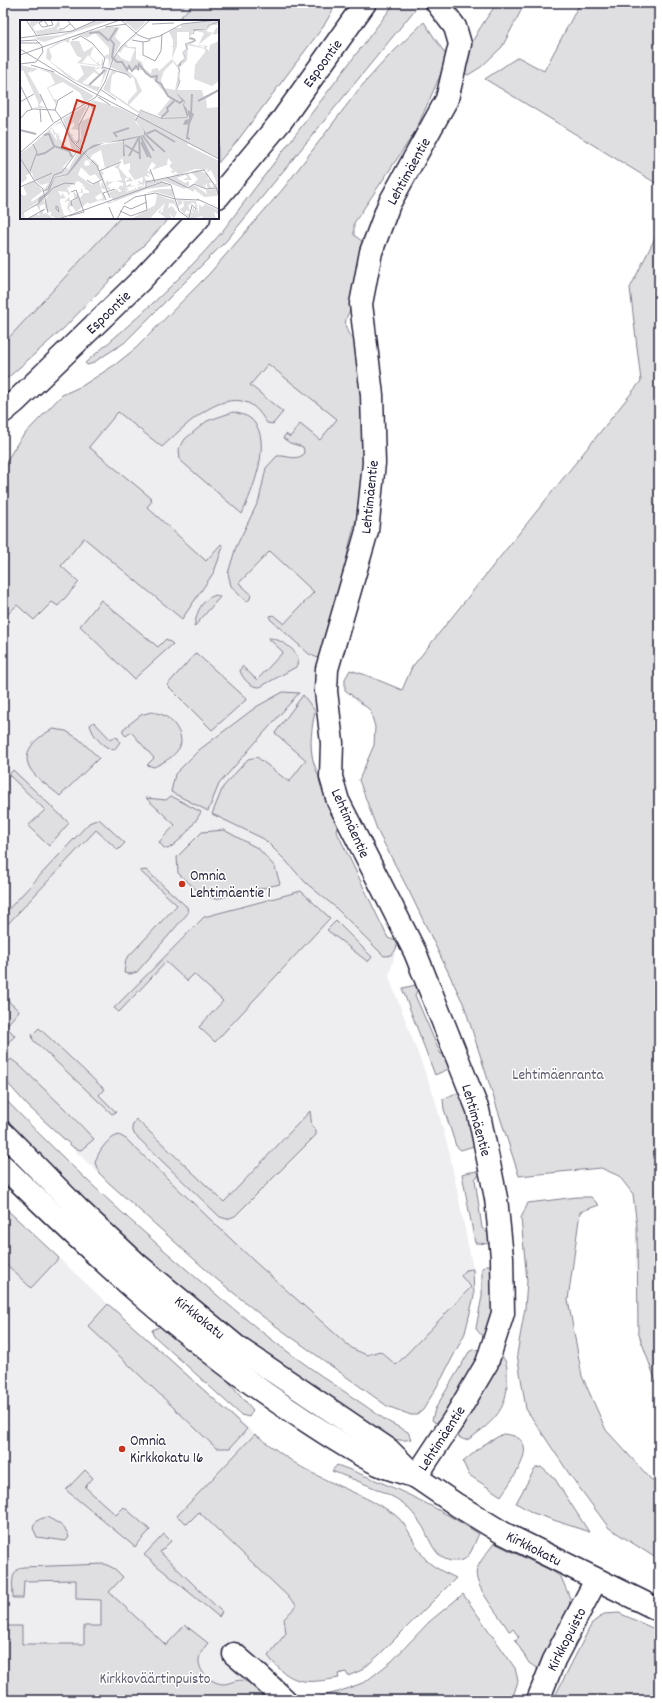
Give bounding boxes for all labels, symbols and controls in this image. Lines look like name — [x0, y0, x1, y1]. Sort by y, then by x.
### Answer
inset map — [20, 20, 219, 219]
street label: Espoontie — [298, 35, 349, 93]
street label: Lehtimäentie — [382, 134, 438, 210]
street label: Espoontie — [82, 286, 137, 341]
street label: Lehtimäentie — [356, 459, 386, 535]
street label: Lehtimäentie — [324, 785, 374, 862]
place label: Omnia Lehtimäentie 1 — [190, 866, 271, 905]
marker: Omnia Lehtimäentie 1 — [177, 879, 187, 889]
park label: Lehtimäenranta — [512, 1065, 605, 1087]
street label: Lehtimäentie — [454, 1082, 496, 1160]
street label: Kirkkokatu — [169, 1291, 229, 1346]
street label: Lehtimäentie — [413, 1402, 472, 1476]
place label: Omnia Kirkkokatu 16 — [130, 1431, 203, 1470]
marker: Omnia Kirkkokatu 16 — [117, 1444, 127, 1454]
street label: Kirkkokatu — [502, 1526, 565, 1573]
street label: Kirkkopuisto — [542, 1604, 593, 1676]
park label: Kirkkoväärtinpuisto — [100, 1669, 211, 1691]

